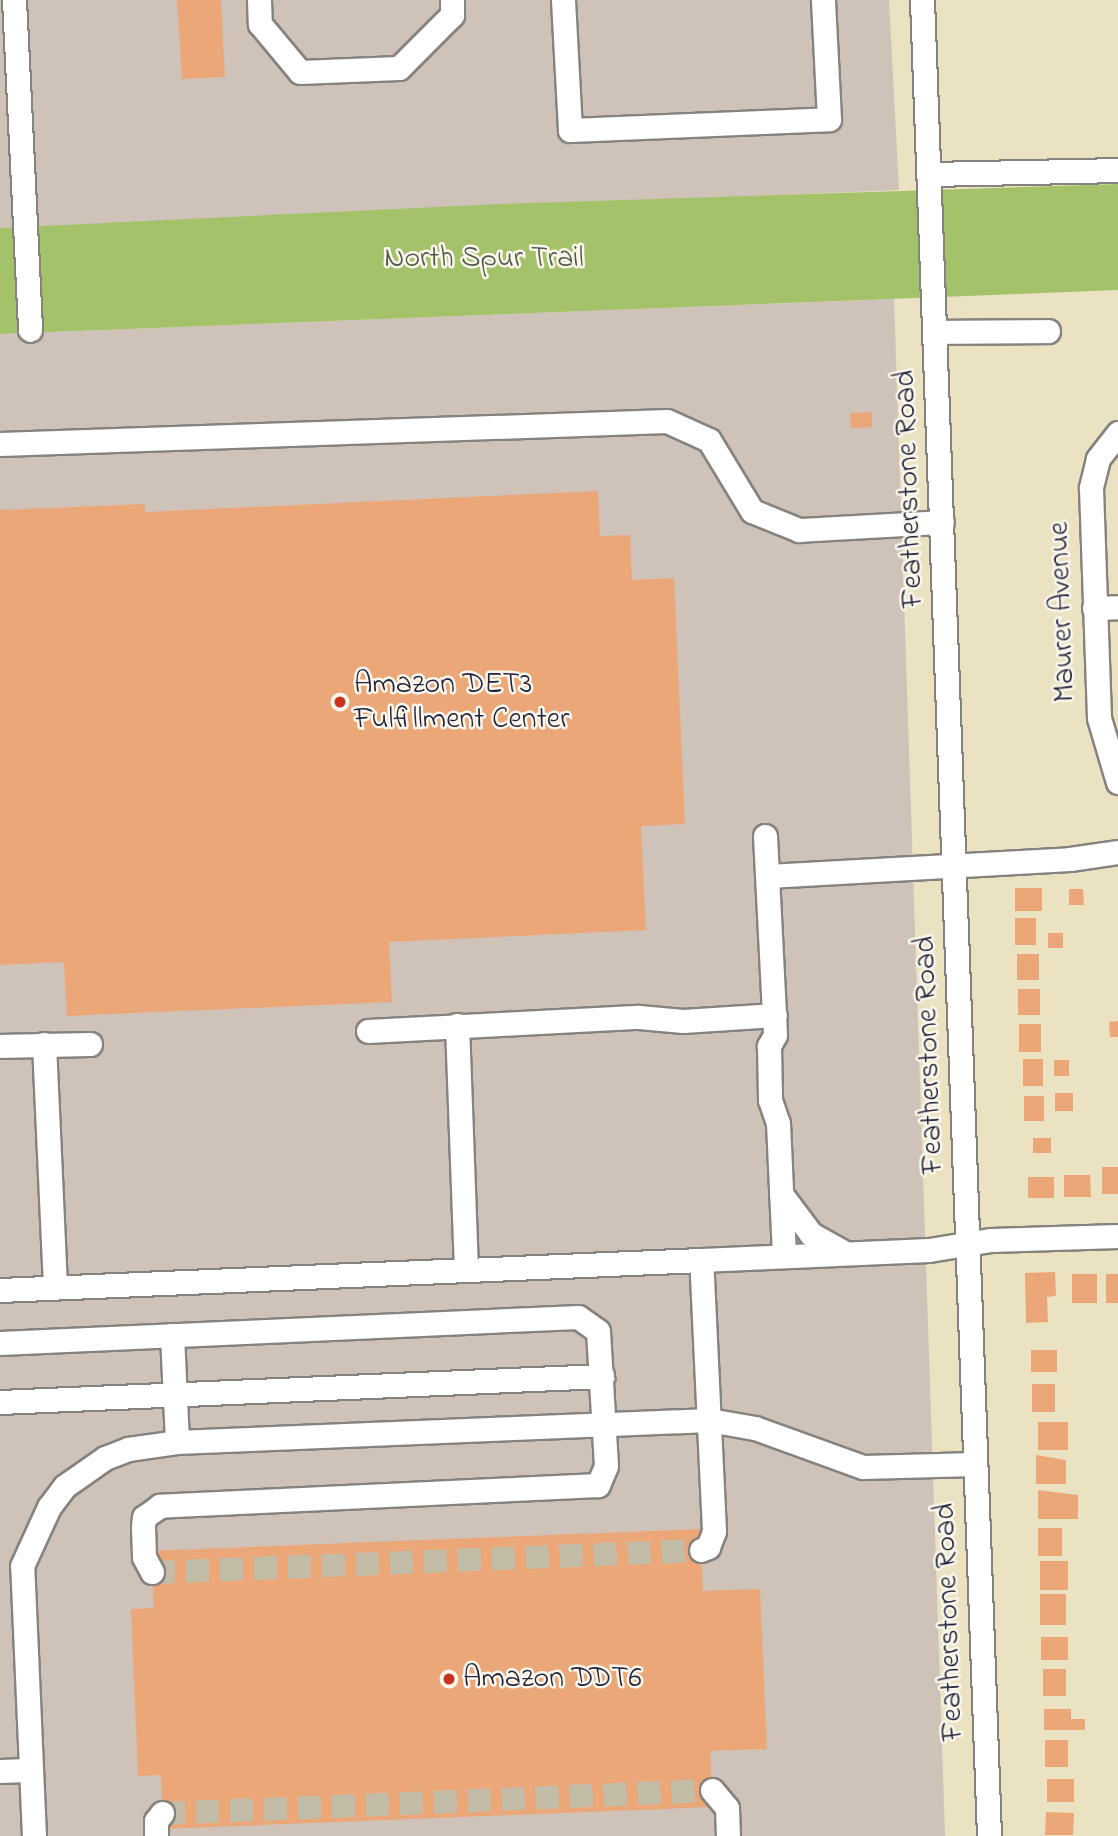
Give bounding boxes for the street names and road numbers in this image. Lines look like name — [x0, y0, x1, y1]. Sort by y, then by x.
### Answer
street label: Featherstone Road — [888, 369, 932, 609]
street label: Maurer Avenue — [1042, 521, 1084, 703]
street label: Featherstone Road — [908, 935, 952, 1175]
street label: Featherstone Road — [928, 1502, 972, 1742]

